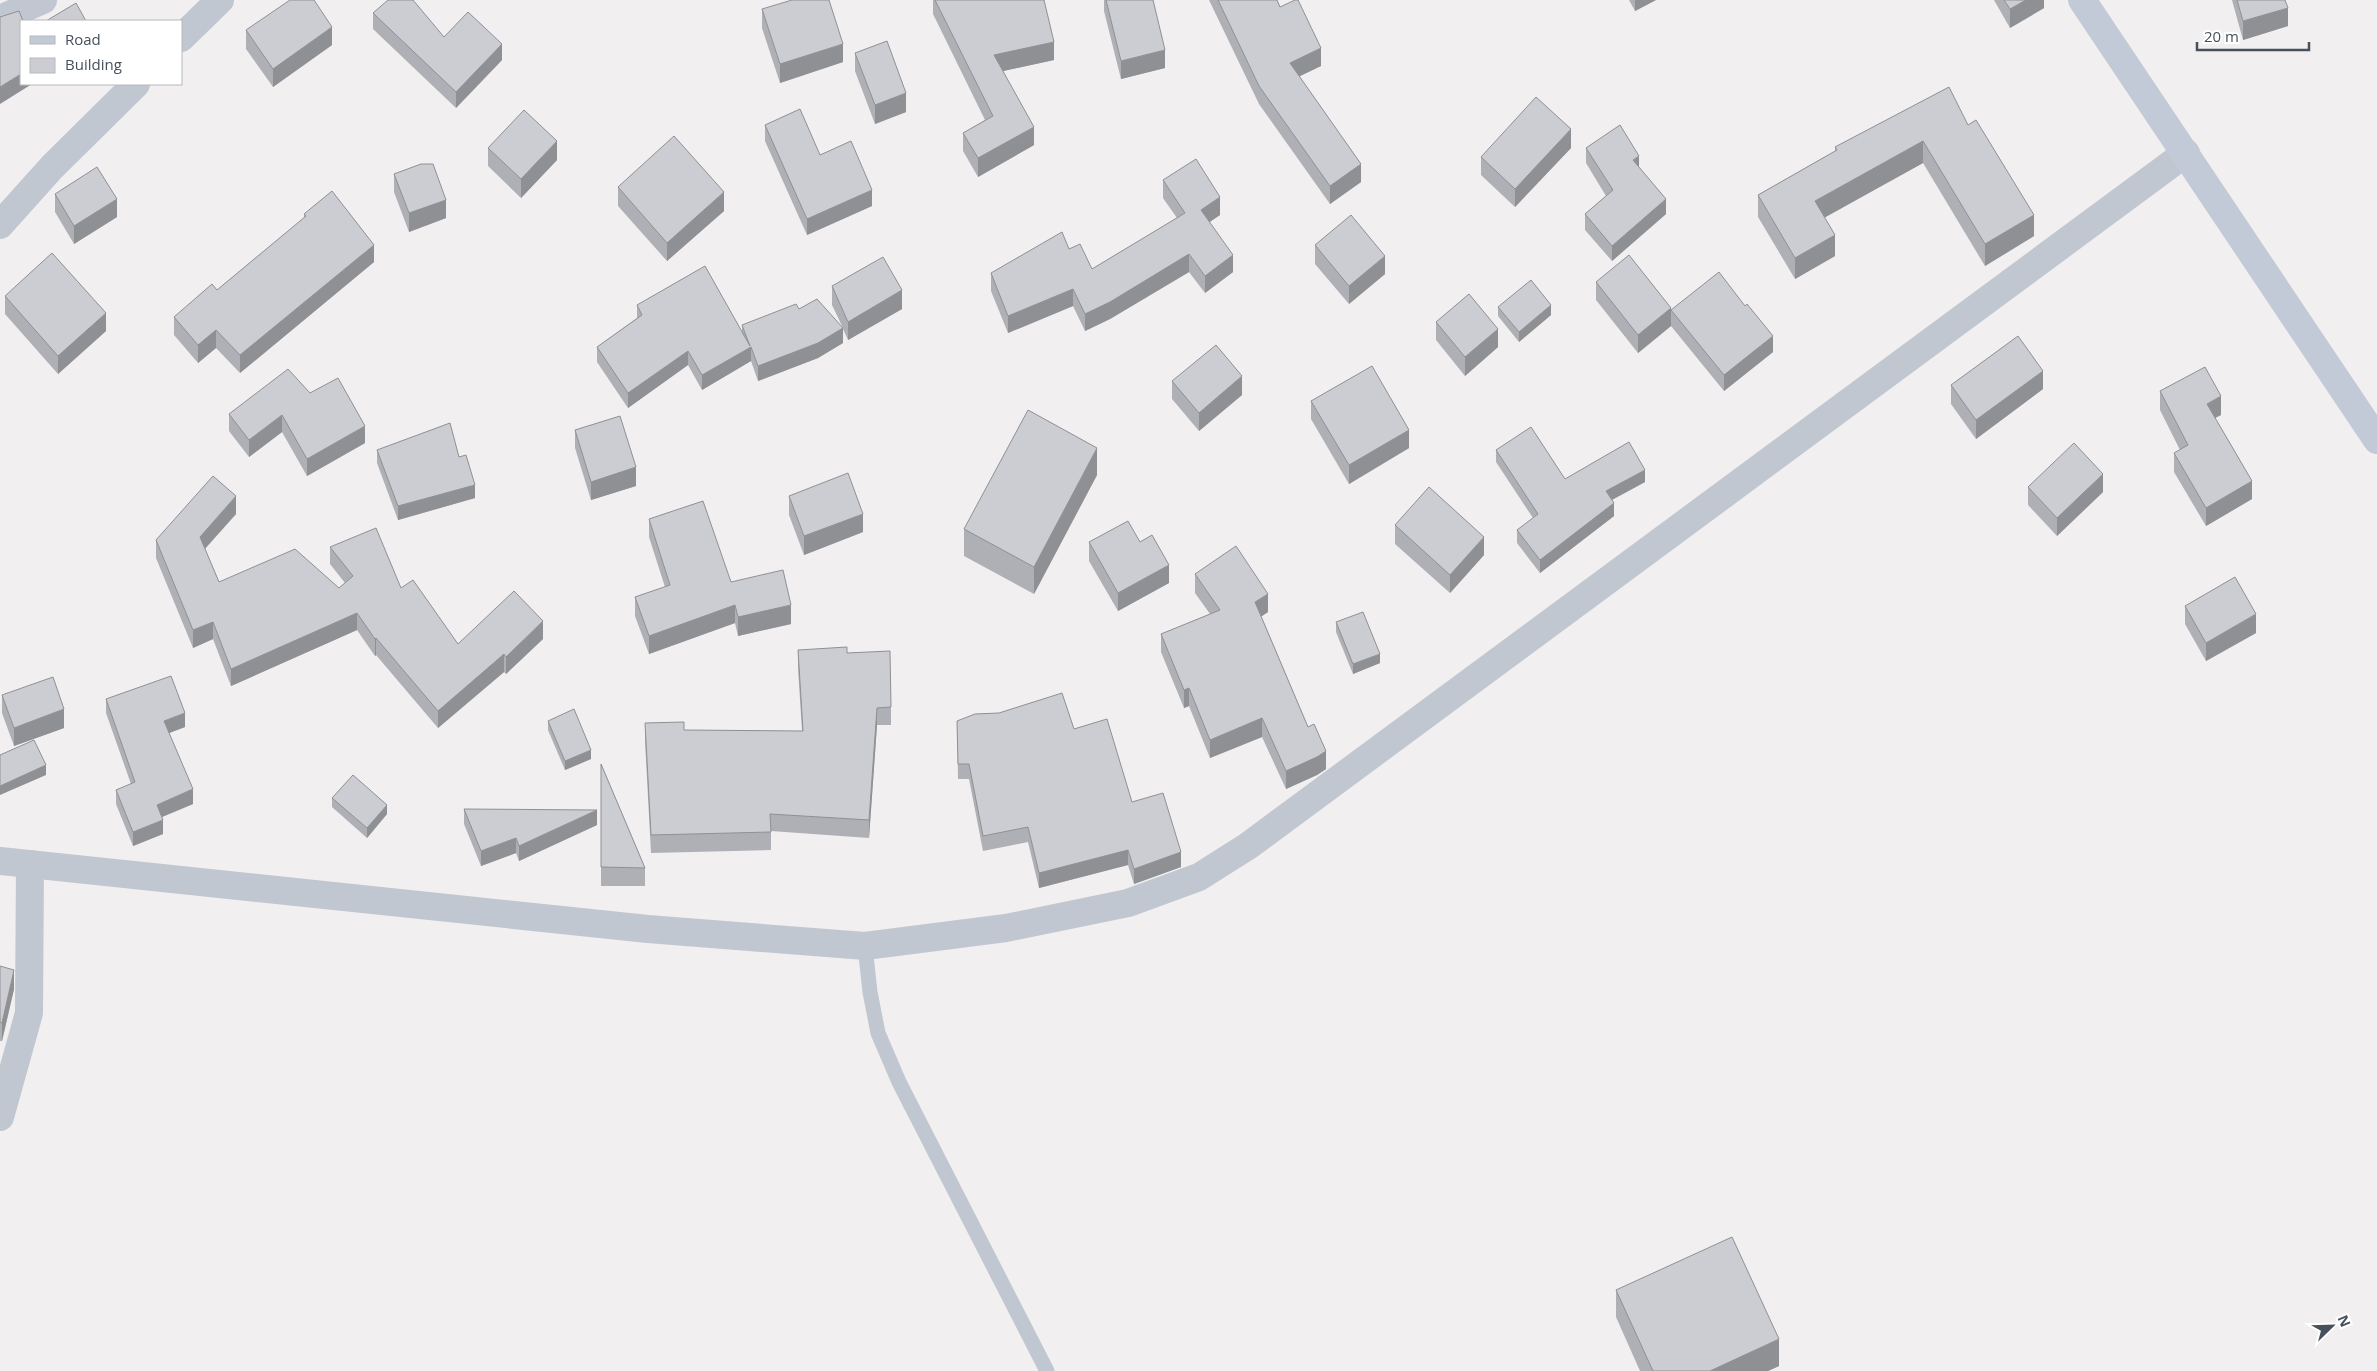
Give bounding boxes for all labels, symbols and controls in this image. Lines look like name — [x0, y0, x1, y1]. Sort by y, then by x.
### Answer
legend — [20, 20, 182, 85]
scale bar — [2197, 20, 2310, 52]
text: 20 m — [2204, 26, 2239, 46]
text: Road — [65, 29, 101, 49]
text: Building — [65, 54, 122, 74]
north arrow — [2307, 1301, 2357, 1351]
text: N — [2333, 1312, 2355, 1330]

